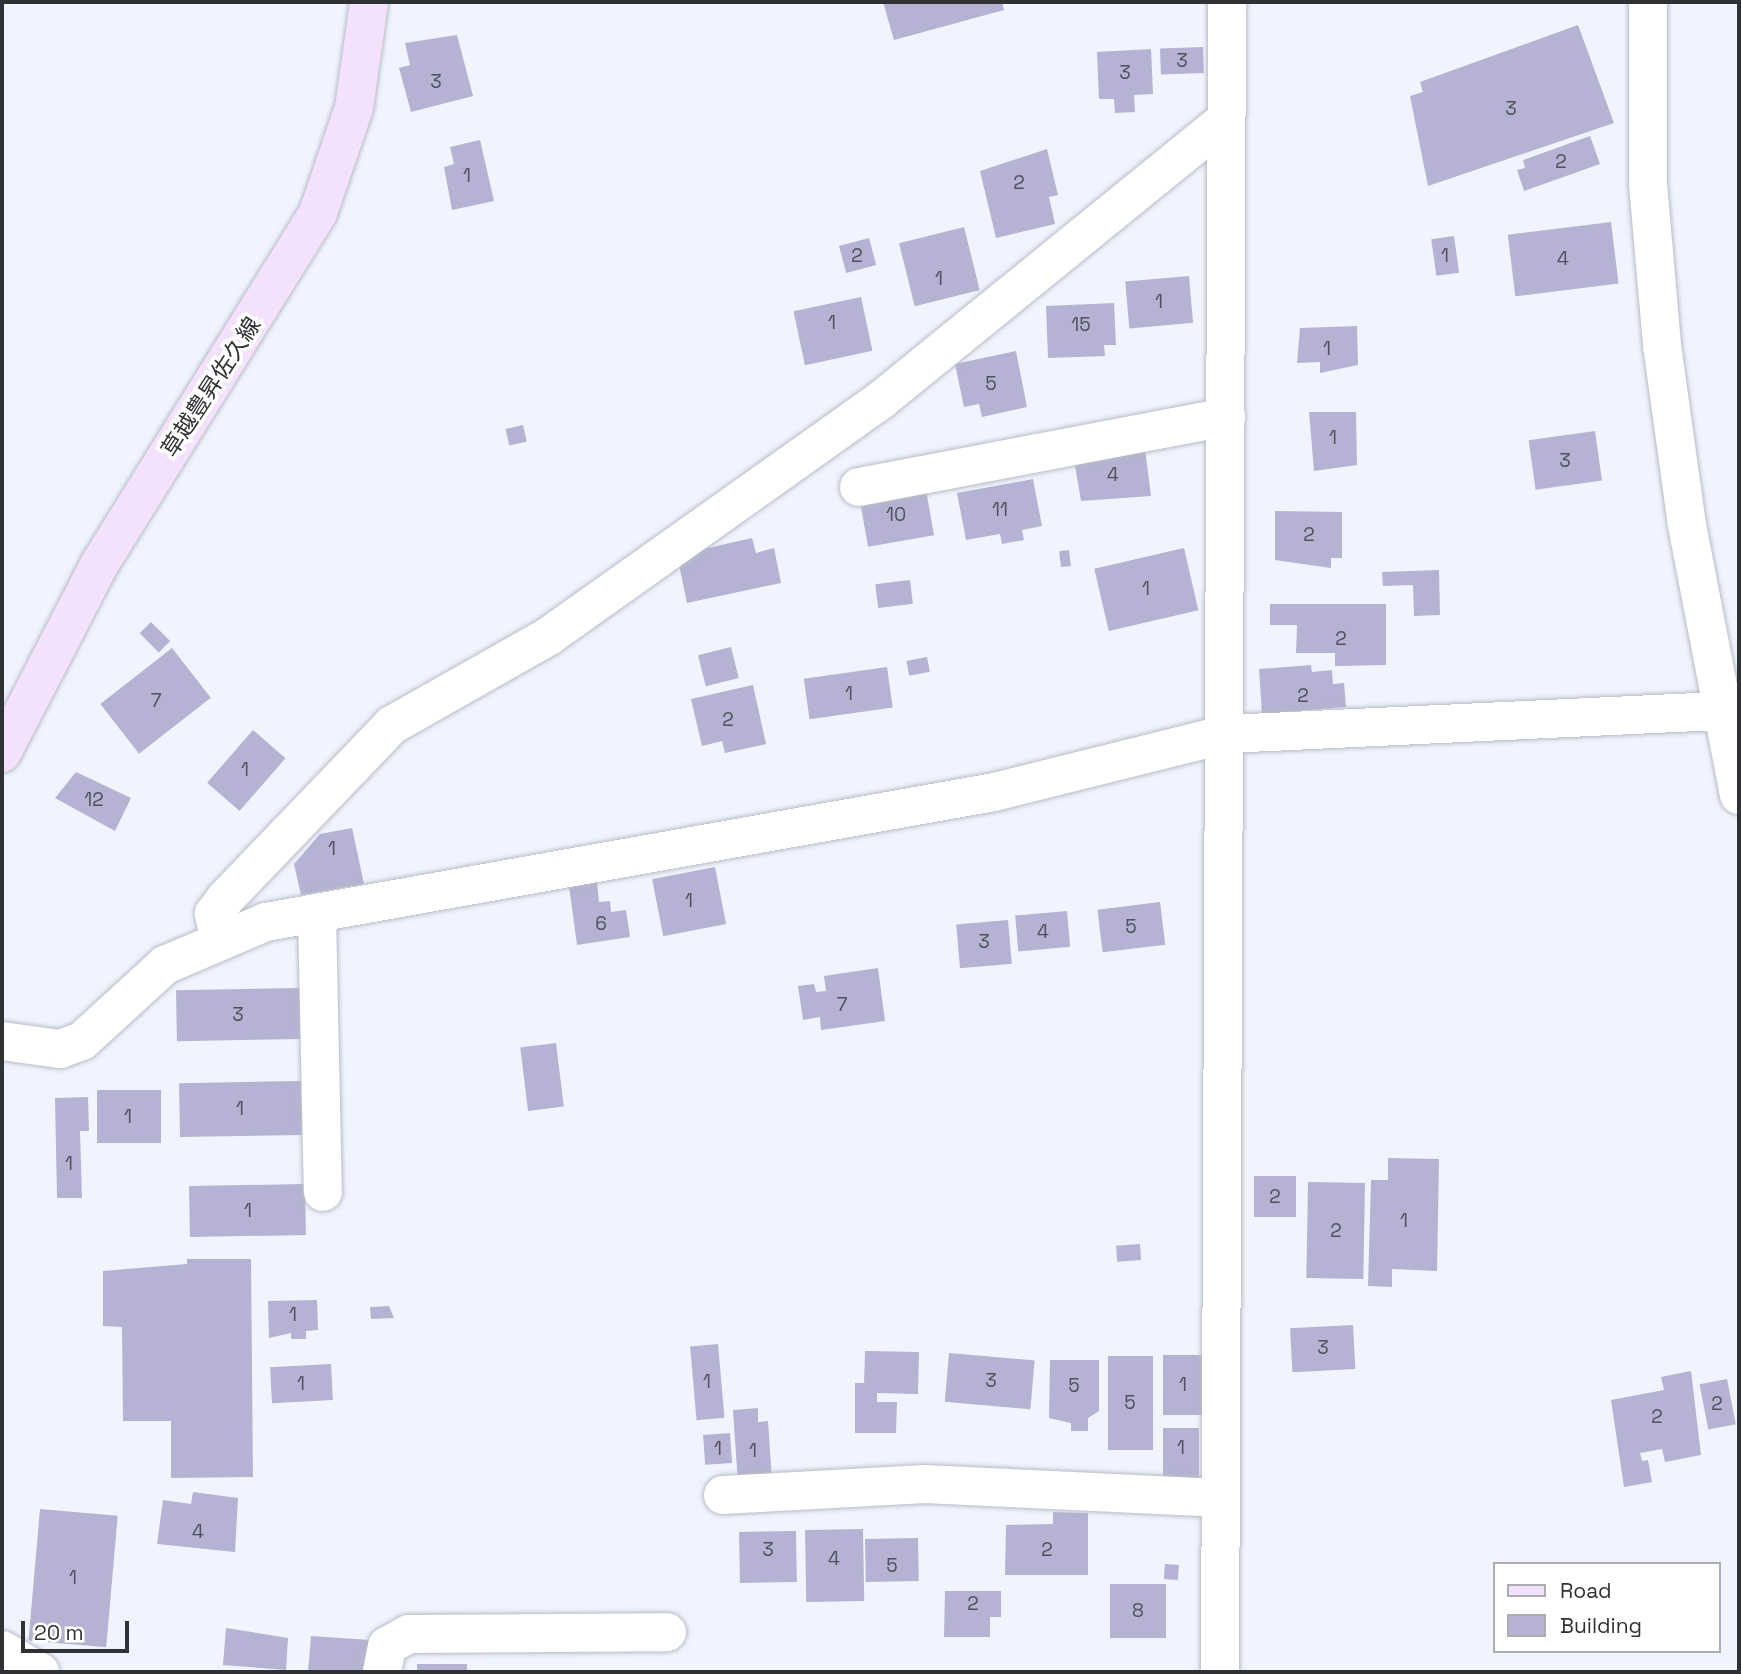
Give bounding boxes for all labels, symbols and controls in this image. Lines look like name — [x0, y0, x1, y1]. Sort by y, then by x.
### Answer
house number: 3 — [1176, 50, 1188, 72]
house number: 3 — [1119, 62, 1131, 84]
house number: 3 — [430, 71, 442, 93]
house number: 3 — [1505, 98, 1517, 120]
house number: 2 — [1555, 151, 1567, 173]
house number: 1 — [463, 165, 471, 187]
house number: 2 — [1013, 172, 1025, 194]
house number: 2 — [851, 245, 863, 267]
house number: 1 — [1441, 245, 1449, 267]
house number: 4 — [1557, 248, 1569, 270]
house number: 1 — [935, 268, 943, 290]
house number: 1 — [1155, 291, 1163, 313]
street label: 草越豊昇佐久線 — [156, 312, 266, 462]
house number: 1 — [828, 312, 836, 334]
house number: 15 — [1071, 314, 1091, 336]
house number: 1 — [1323, 338, 1331, 360]
house number: 5 — [985, 373, 997, 395]
house number: 1 — [1329, 427, 1337, 449]
house number: 3 — [1559, 450, 1571, 472]
house number: 4 — [1107, 464, 1119, 486]
house number: 11 — [992, 499, 1008, 521]
house number: 10 — [886, 504, 906, 526]
house number: 2 — [1303, 524, 1315, 546]
house number: 1 — [1142, 578, 1150, 600]
house number: 2 — [1335, 628, 1347, 650]
house number: 1 — [845, 683, 853, 705]
house number: 2 — [1297, 685, 1309, 707]
house number: 7 — [151, 690, 161, 712]
house number: 2 — [722, 709, 734, 731]
house number: 1 — [241, 759, 249, 781]
house number: 12 — [84, 789, 104, 811]
house number: 1 — [328, 838, 336, 860]
house number: 1 — [685, 890, 693, 912]
house number: 6 — [595, 913, 607, 935]
house number: 5 — [1125, 916, 1137, 938]
house number: 4 — [1037, 921, 1049, 943]
house number: 3 — [978, 931, 990, 953]
house number: 7 — [837, 994, 847, 1016]
house number: 3 — [232, 1004, 244, 1026]
house number: 1 — [236, 1098, 244, 1120]
house number: 1 — [124, 1106, 132, 1128]
house number: 1 — [65, 1153, 73, 1175]
house number: 2 — [1269, 1186, 1281, 1208]
house number: 1 — [244, 1200, 252, 1222]
house number: 1 — [1400, 1210, 1408, 1232]
house number: 2 — [1330, 1220, 1342, 1242]
house number: 1 — [289, 1304, 297, 1326]
house number: 3 — [1317, 1337, 1329, 1359]
house number: 3 — [985, 1370, 997, 1392]
house number: 1 — [703, 1371, 711, 1393]
house number: 1 — [297, 1373, 305, 1395]
house number: 1 — [1179, 1374, 1187, 1396]
house number: 5 — [1068, 1375, 1080, 1397]
house number: 5 — [1124, 1392, 1136, 1414]
house number: 2 — [1711, 1393, 1723, 1415]
house number: 2 — [1651, 1406, 1663, 1428]
house number: 1 — [1177, 1437, 1185, 1459]
house number: 1 — [714, 1438, 722, 1460]
house number: 1 — [749, 1440, 757, 1462]
house number: 4 — [192, 1521, 204, 1543]
house number: 3 — [762, 1539, 774, 1561]
house number: 2 — [1041, 1539, 1053, 1561]
house number: 4 — [828, 1548, 840, 1570]
house number: 5 — [886, 1555, 898, 1577]
legend — [1492, 1562, 1720, 1653]
house number: 1 — [69, 1567, 77, 1589]
text: Road — [1560, 1577, 1612, 1604]
house number: 2 — [967, 1593, 979, 1615]
house number: 8 — [1132, 1600, 1144, 1622]
scale bar — [24, 1608, 133, 1652]
text: Building — [1560, 1612, 1642, 1639]
text: 20 m — [34, 1619, 84, 1646]

